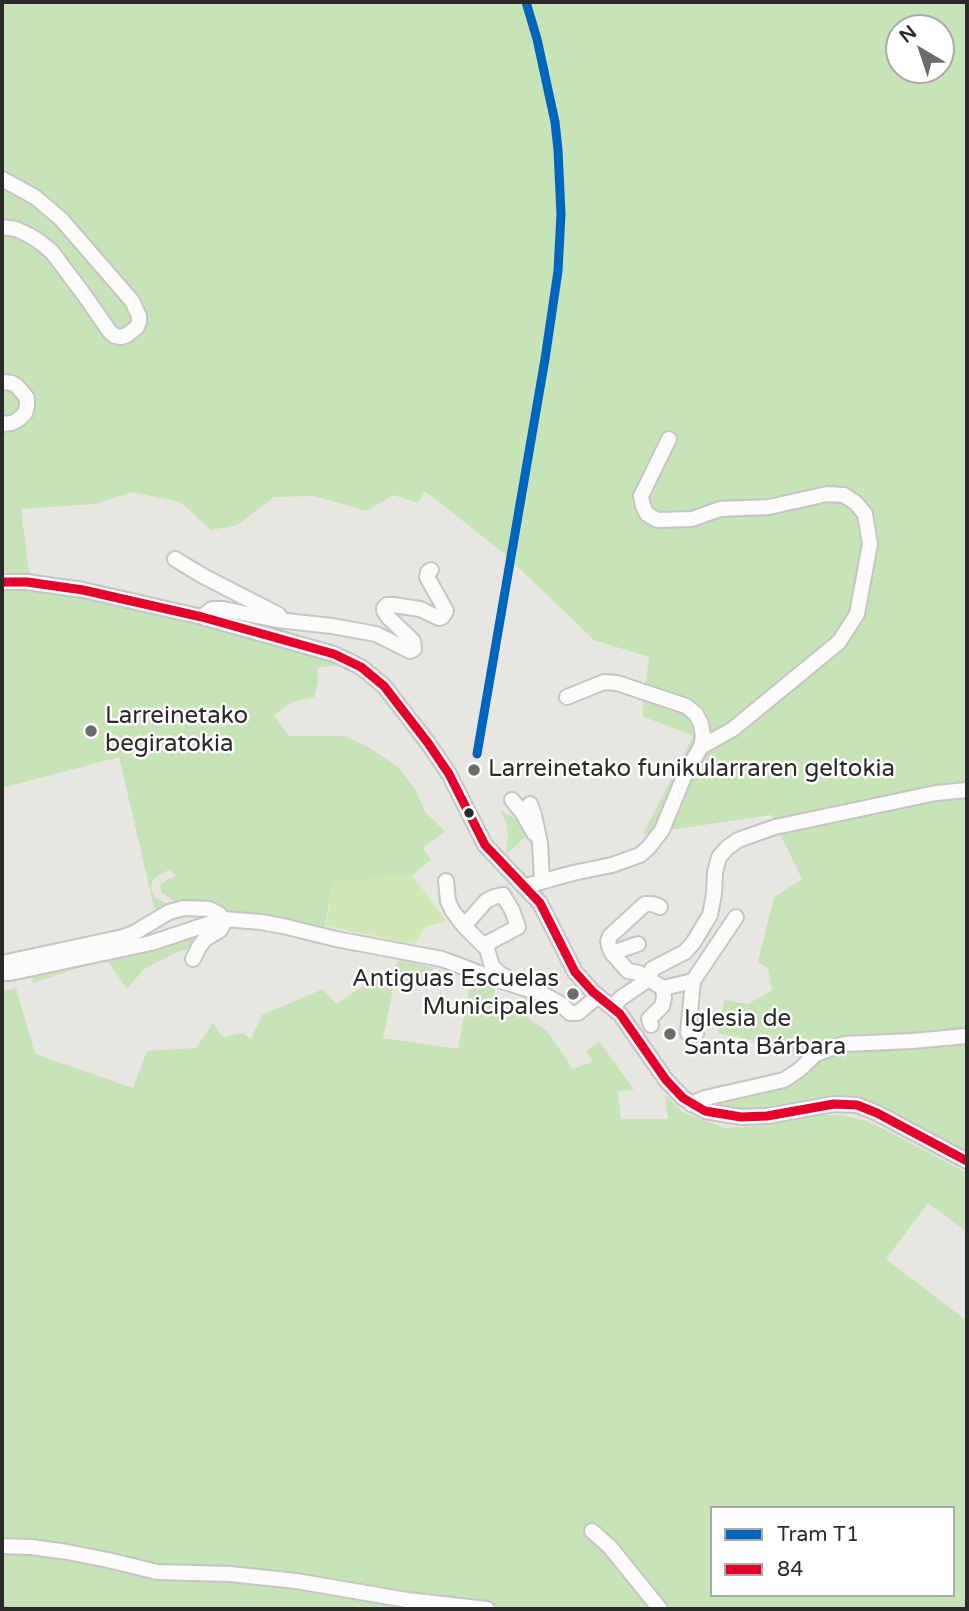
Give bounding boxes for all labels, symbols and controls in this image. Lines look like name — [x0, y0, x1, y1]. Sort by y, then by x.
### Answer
north arrow — [885, 14, 955, 84]
text: N — [895, 21, 921, 48]
place label: Larreinetako begiratokia — [105, 703, 248, 759]
marker: Larreinetako begiratokia — [83, 723, 99, 739]
place label: Larreinetako funikularraren geltokia — [488, 756, 895, 784]
marker: Larreinetako funikularraren geltokia — [466, 762, 482, 778]
unlabelled marker — [462, 806, 476, 820]
place label: Antiguas Escuelas Municipales — [352, 966, 559, 1022]
marker: Antiguas Escuelas Municipales — [565, 986, 581, 1002]
place label: Iglesia de Santa Bárbara — [684, 1006, 846, 1062]
marker: Iglesia de Santa Bárbara — [662, 1026, 678, 1042]
legend — [710, 1506, 955, 1597]
text: Tram T1 — [777, 1522, 859, 1547]
text: 84 — [777, 1557, 803, 1582]

